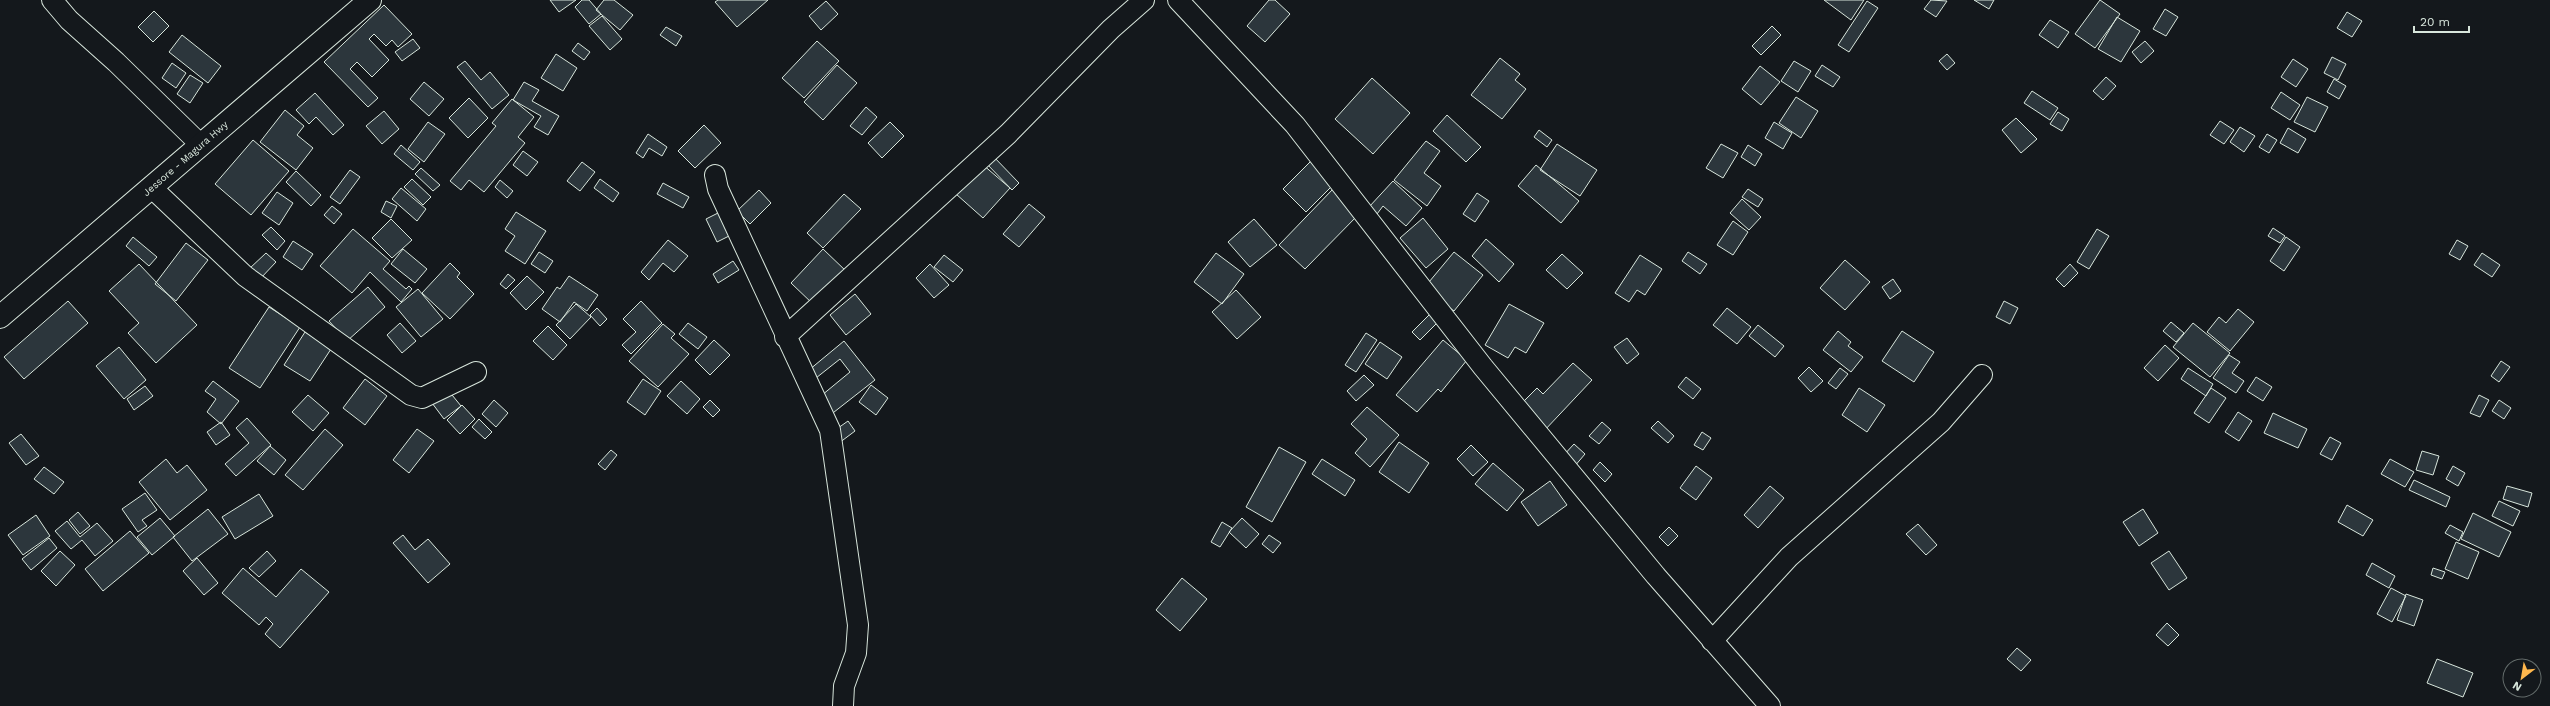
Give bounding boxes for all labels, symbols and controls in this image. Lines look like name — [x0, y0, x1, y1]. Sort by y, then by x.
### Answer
scale bar — [2414, 8, 2469, 34]
text: 20 m — [2420, 15, 2450, 29]
street label: Jessore - Magura Hwy — [141, 118, 231, 198]
north arrow — [2502, 658, 2542, 698]
text: N — [2510, 678, 2524, 694]

